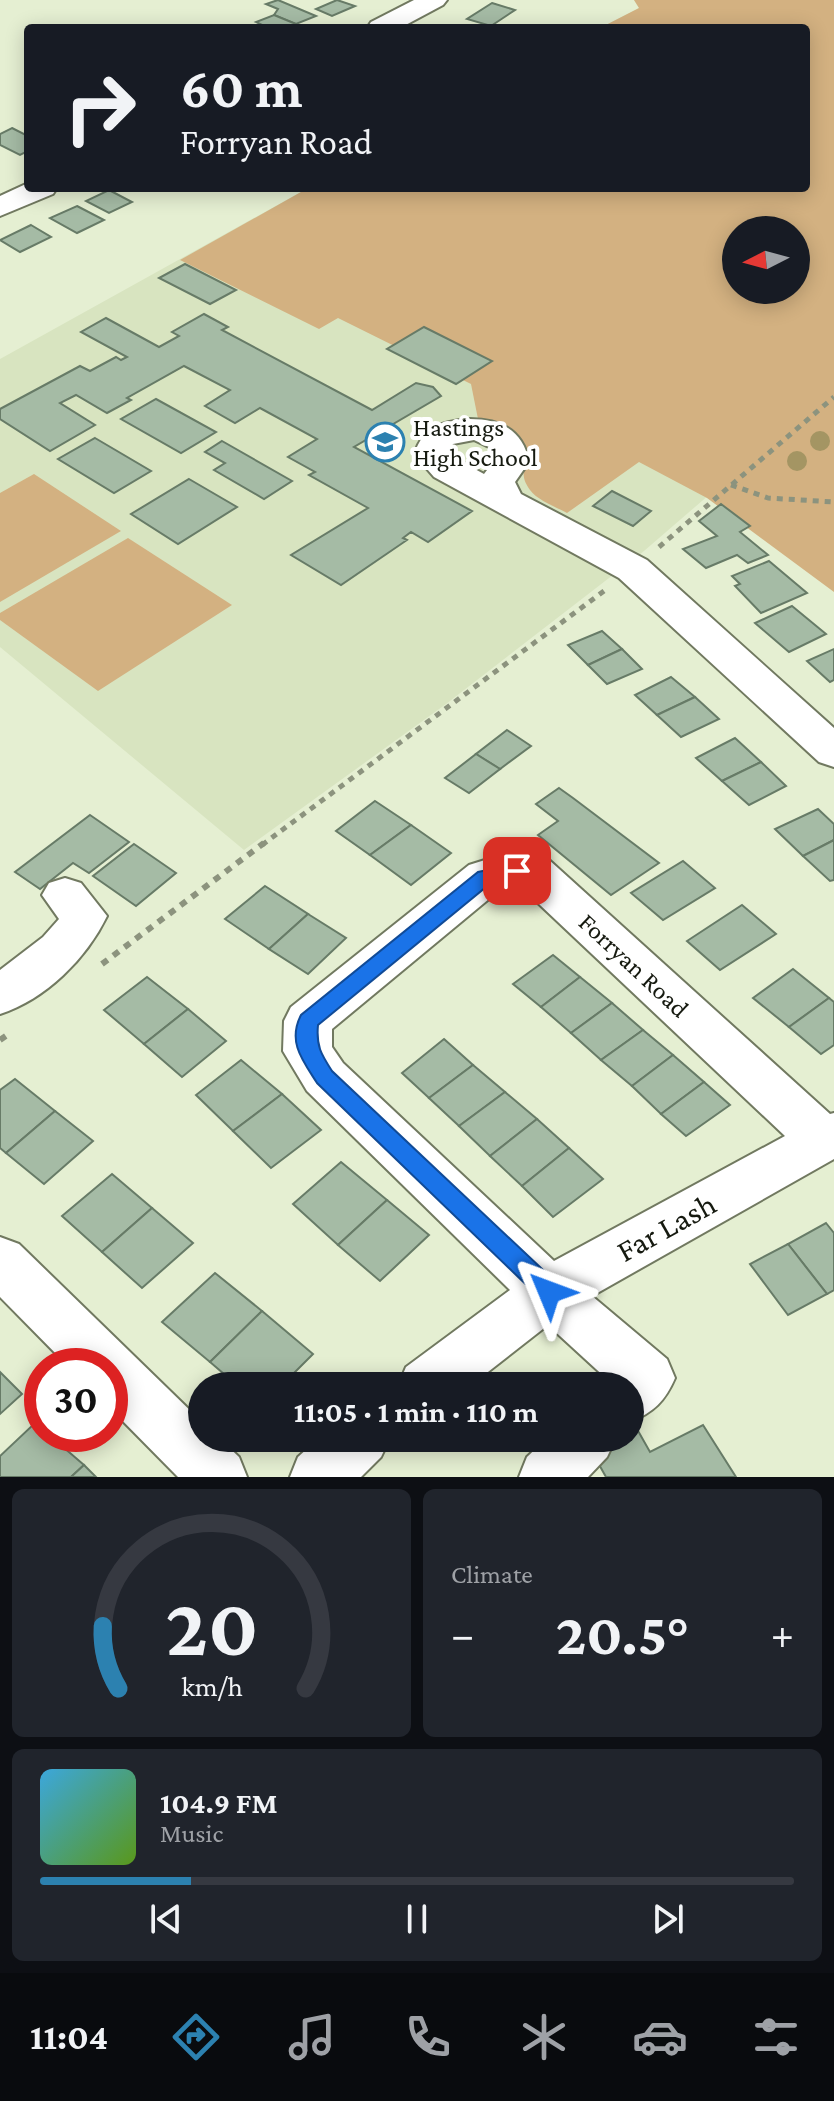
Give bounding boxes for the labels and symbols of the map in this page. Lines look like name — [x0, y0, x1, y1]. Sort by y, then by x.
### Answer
north arrow — [722, 216, 810, 304]
place label: Hastings High School — [413, 413, 538, 472]
school or university icon: Hastings High School — [364, 421, 406, 463]
pin — [483, 837, 551, 905]
street label: Forryan Road — [573, 907, 695, 1024]
street label: Far Lash — [610, 1185, 722, 1269]
position arrow — [507, 1250, 591, 1334]
speed limit sign: 30 — [24, 1348, 128, 1452]

